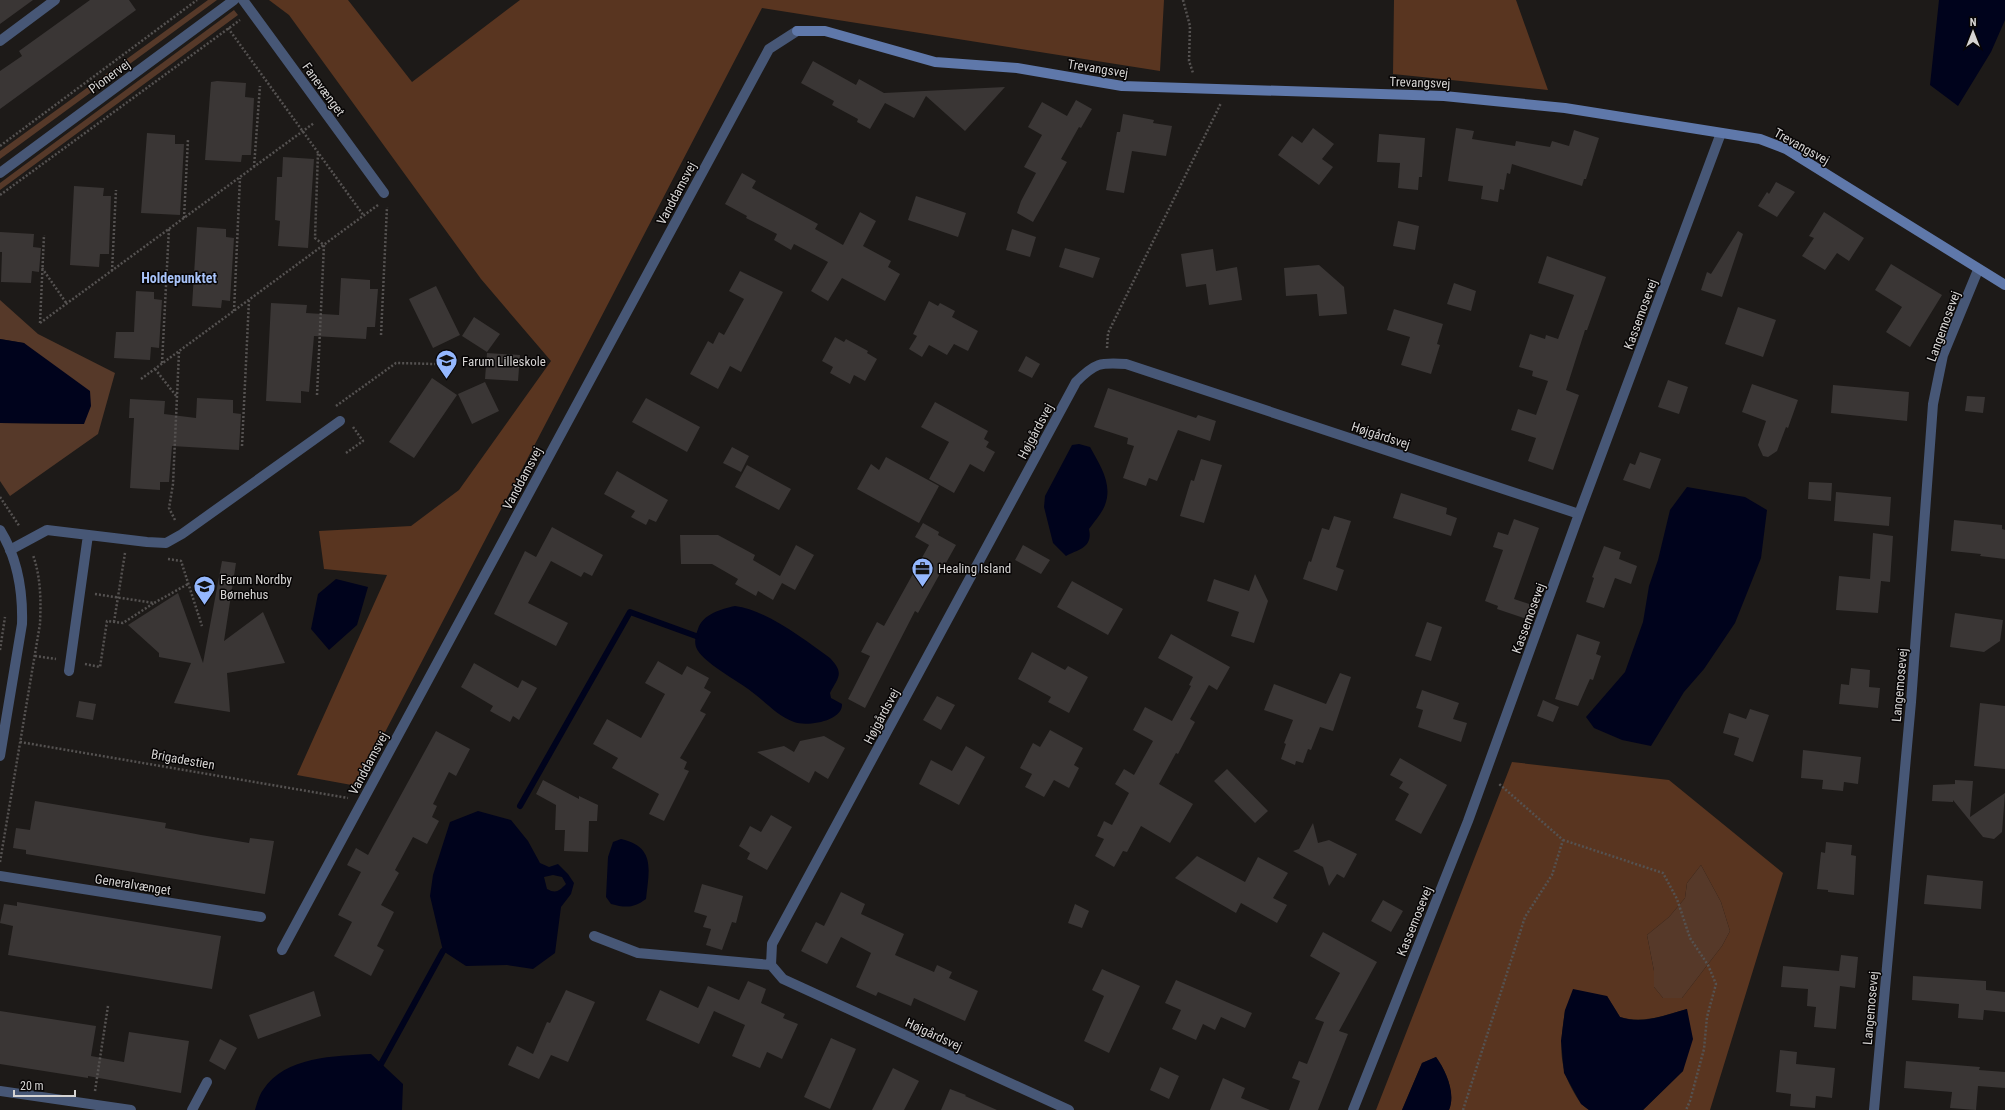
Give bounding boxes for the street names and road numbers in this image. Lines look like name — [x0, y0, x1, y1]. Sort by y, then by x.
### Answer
street label: Pionervej — [86, 56, 133, 96]
street label: Trevangsvej — [1067, 56, 1129, 81]
street label: Fanevænget — [299, 60, 348, 119]
street label: Trevangsvej — [1389, 74, 1451, 91]
street label: Trevangsvej — [1771, 125, 1832, 168]
street label: Vanddamsvej — [654, 159, 699, 227]
street label: Kassemosevej — [1621, 277, 1660, 352]
street label: Langemosevej — [1924, 289, 1963, 363]
street label: Højgårdsvej — [1015, 401, 1056, 462]
street label: Højgårdsvej — [1350, 419, 1412, 452]
street label: Vanddamsvej — [500, 444, 545, 512]
street label: Kassemosevej — [1509, 581, 1548, 656]
street label: Langemosevej — [1889, 647, 1910, 723]
street label: Højgårdsvej — [861, 686, 902, 747]
street label: Vanddamsvej — [346, 729, 391, 797]
street label: Brigadestien — [150, 747, 216, 772]
street label: Generalvænget — [94, 871, 172, 898]
street label: Kassemosevej — [1394, 884, 1435, 958]
street label: Langemosevej — [1860, 970, 1881, 1046]
street label: Højgårdsvej — [903, 1015, 965, 1054]

